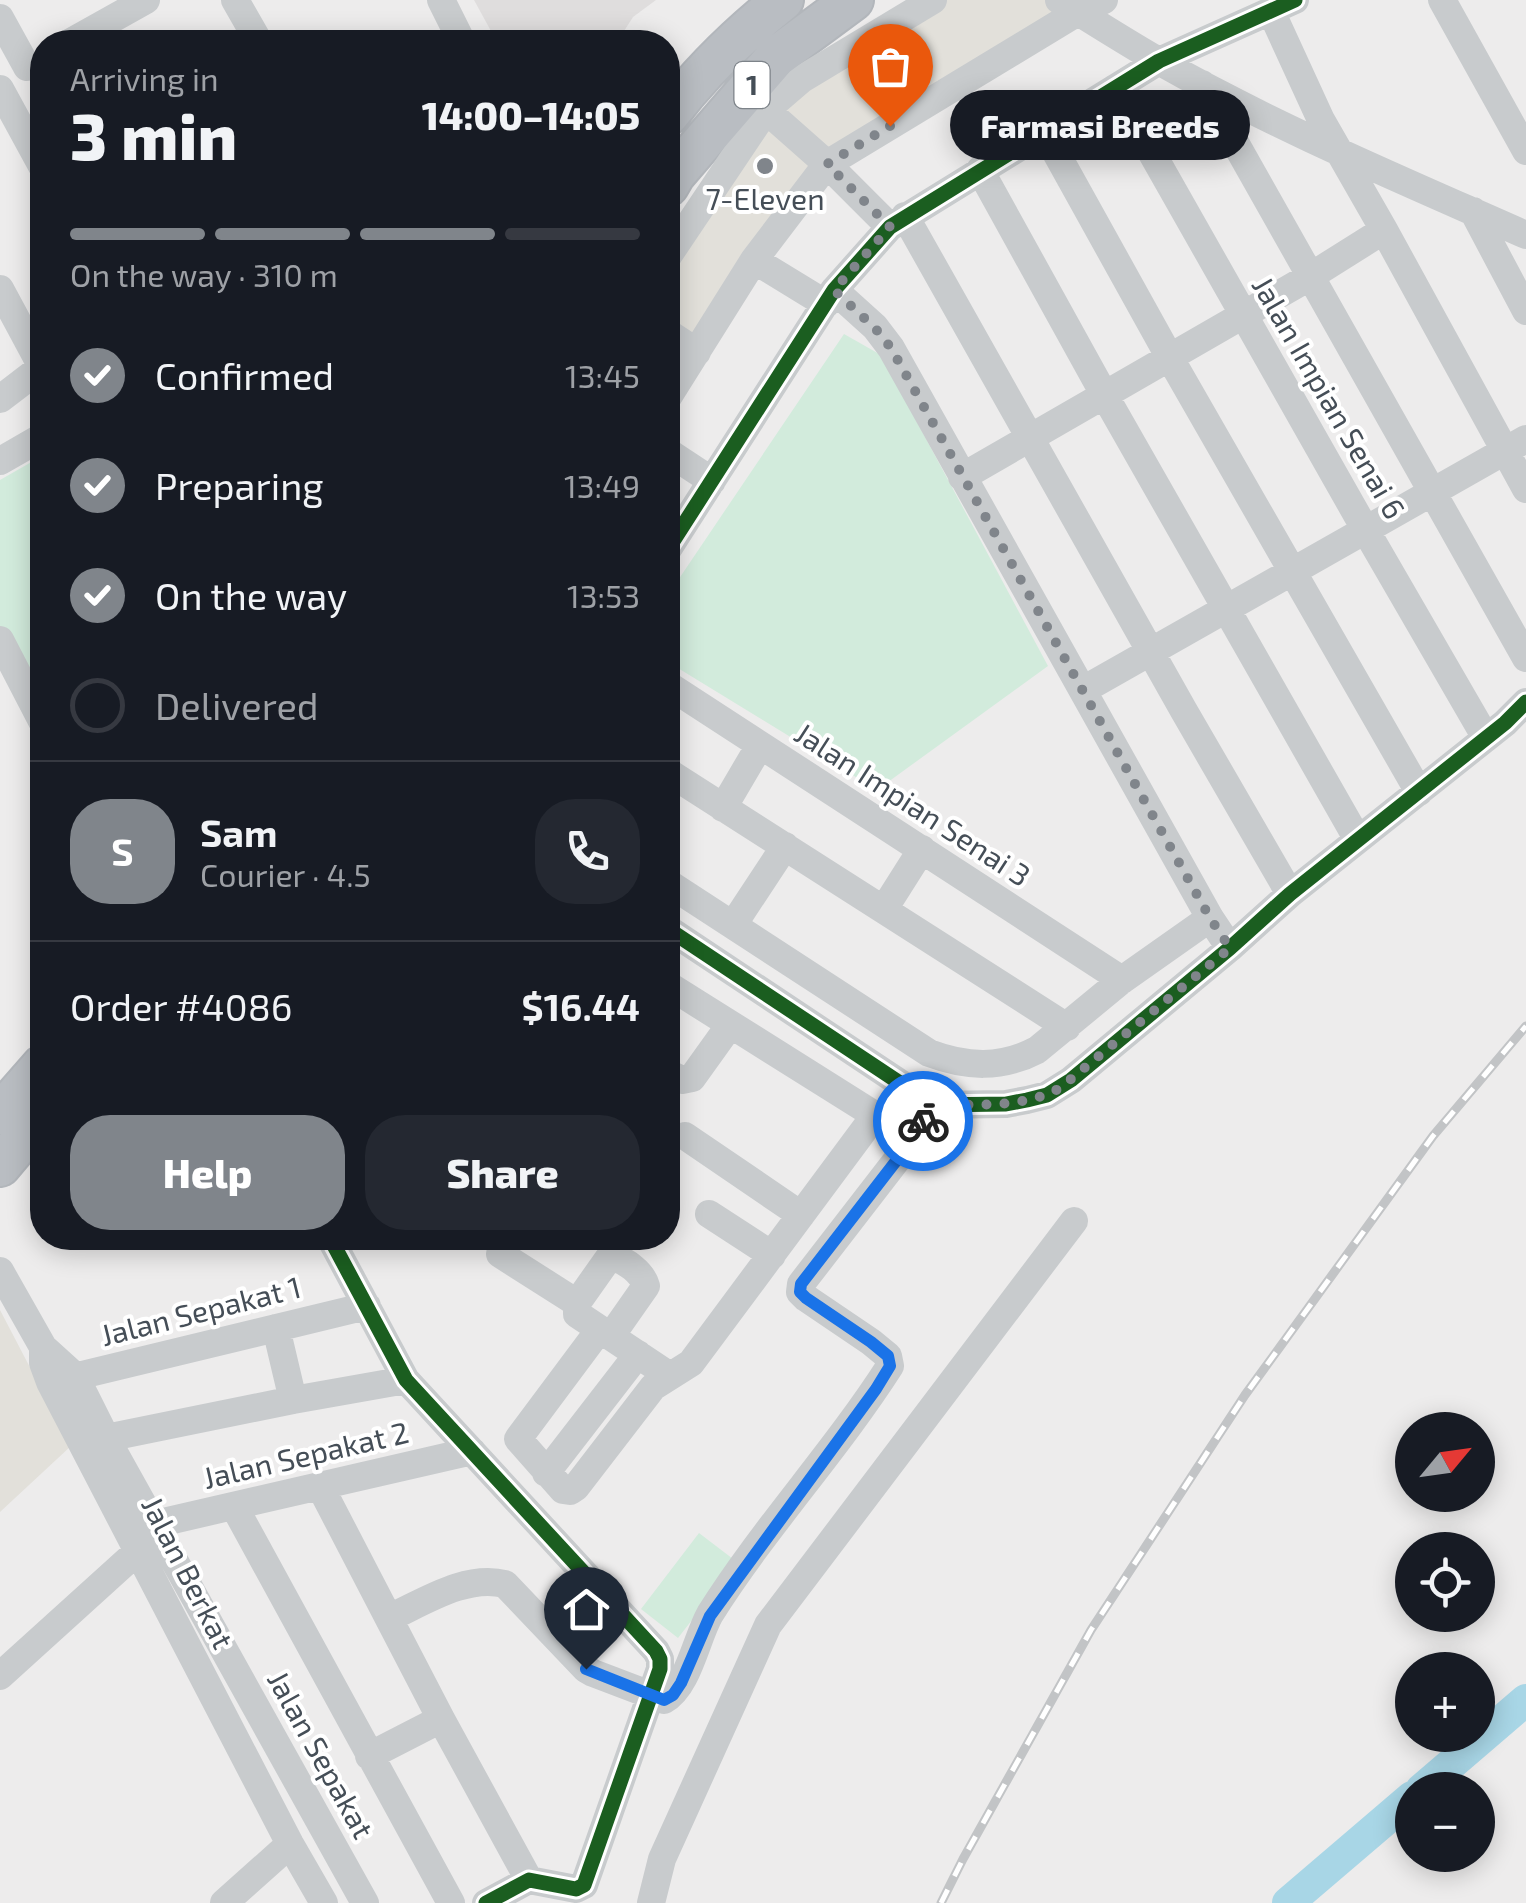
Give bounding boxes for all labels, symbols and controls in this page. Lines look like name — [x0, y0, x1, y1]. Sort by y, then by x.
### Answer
pin — [848, 24, 933, 127]
icon: bag — [863, 39, 918, 94]
text: Arriving in — [70, 59, 219, 97]
road number: 1 — [734, 62, 770, 108]
callout: Farmasi Breeds — [950, 91, 1250, 161]
text: 14:00–14:05 — [422, 92, 640, 138]
text: 3 min — [70, 95, 237, 173]
text: Farmasi Breeds — [980, 106, 1220, 144]
marker: 7-Eleven — [754, 155, 776, 177]
place label: 7-Eleven — [705, 180, 825, 216]
text: On the way · 310 m — [70, 255, 338, 293]
street label: Jalan Impian Senai 6 — [1246, 269, 1414, 525]
icon: check — [70, 348, 125, 403]
text: Confirmed — [155, 352, 334, 398]
text: 13:45 — [565, 356, 640, 394]
icon: check — [70, 458, 125, 513]
text: Preparing — [155, 462, 323, 508]
text: 13:49 — [564, 466, 640, 504]
icon: check — [70, 568, 125, 623]
text: On the way — [155, 572, 347, 618]
text: 13:53 — [567, 576, 640, 614]
text: Delivered — [155, 682, 319, 728]
street label: Jalan Impian Senai 3 — [789, 714, 1038, 893]
button: phone — [535, 799, 640, 904]
text: Sam — [200, 809, 277, 855]
text: S — [111, 828, 134, 874]
text: Courier · 4.5 — [200, 855, 371, 893]
text: Order #4086 — [70, 983, 292, 1029]
text: $16.44 — [522, 983, 640, 1029]
courier — [873, 1071, 973, 1171]
icon: bike — [896, 1094, 951, 1149]
button: Help — [70, 1115, 345, 1230]
button: Share — [365, 1115, 640, 1230]
street label: Jalan Sepakat 1 — [97, 1268, 304, 1352]
north arrow — [1395, 1412, 1495, 1512]
map controls — [1395, 1412, 1495, 1872]
street label: Jalan Sepakat 2 — [199, 1413, 412, 1495]
street label: Jalan Berkat — [135, 1490, 243, 1654]
button: locate — [1395, 1532, 1495, 1632]
pin — [544, 1567, 629, 1670]
icon: home — [559, 1582, 614, 1637]
button: + — [1395, 1652, 1495, 1752]
street label: Jalan Sepakat — [261, 1664, 383, 1844]
button: − — [1395, 1772, 1495, 1872]

